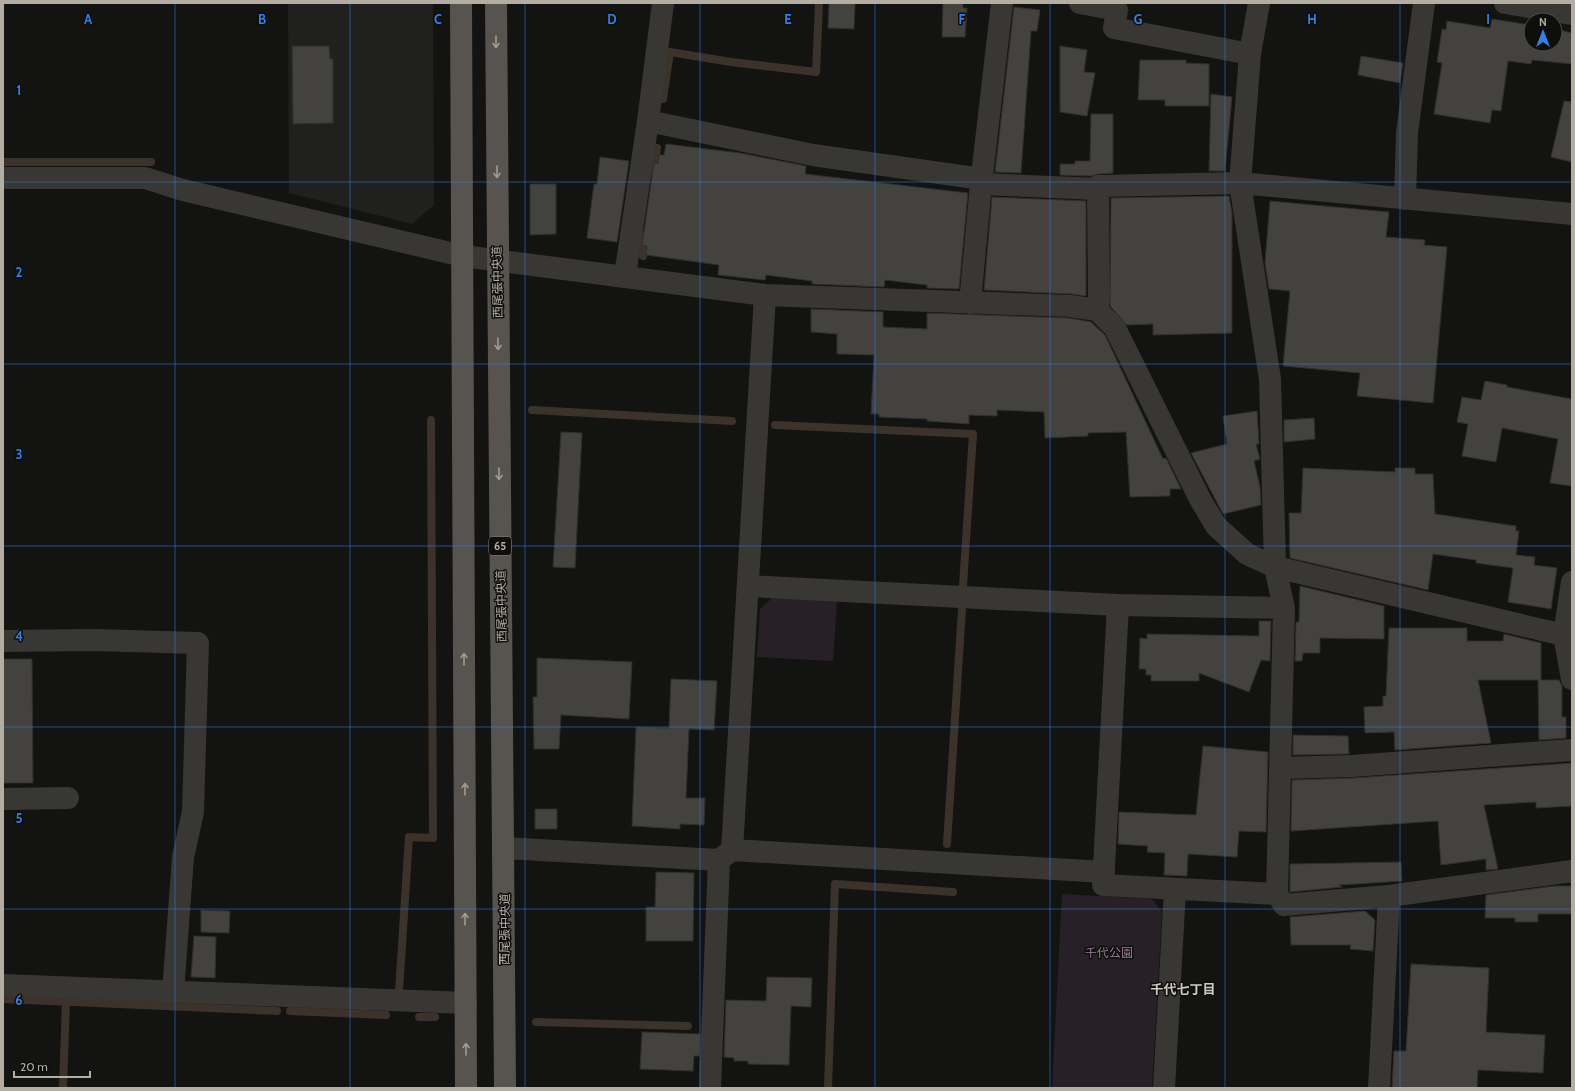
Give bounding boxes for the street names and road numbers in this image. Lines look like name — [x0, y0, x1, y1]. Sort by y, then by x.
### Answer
street label: 西尾張中央道 — [489, 246, 505, 318]
road number: 65 — [489, 537, 511, 555]
street label: 西尾張中央道 — [493, 570, 509, 642]
street label: 西尾張中央道 — [497, 893, 512, 965]

